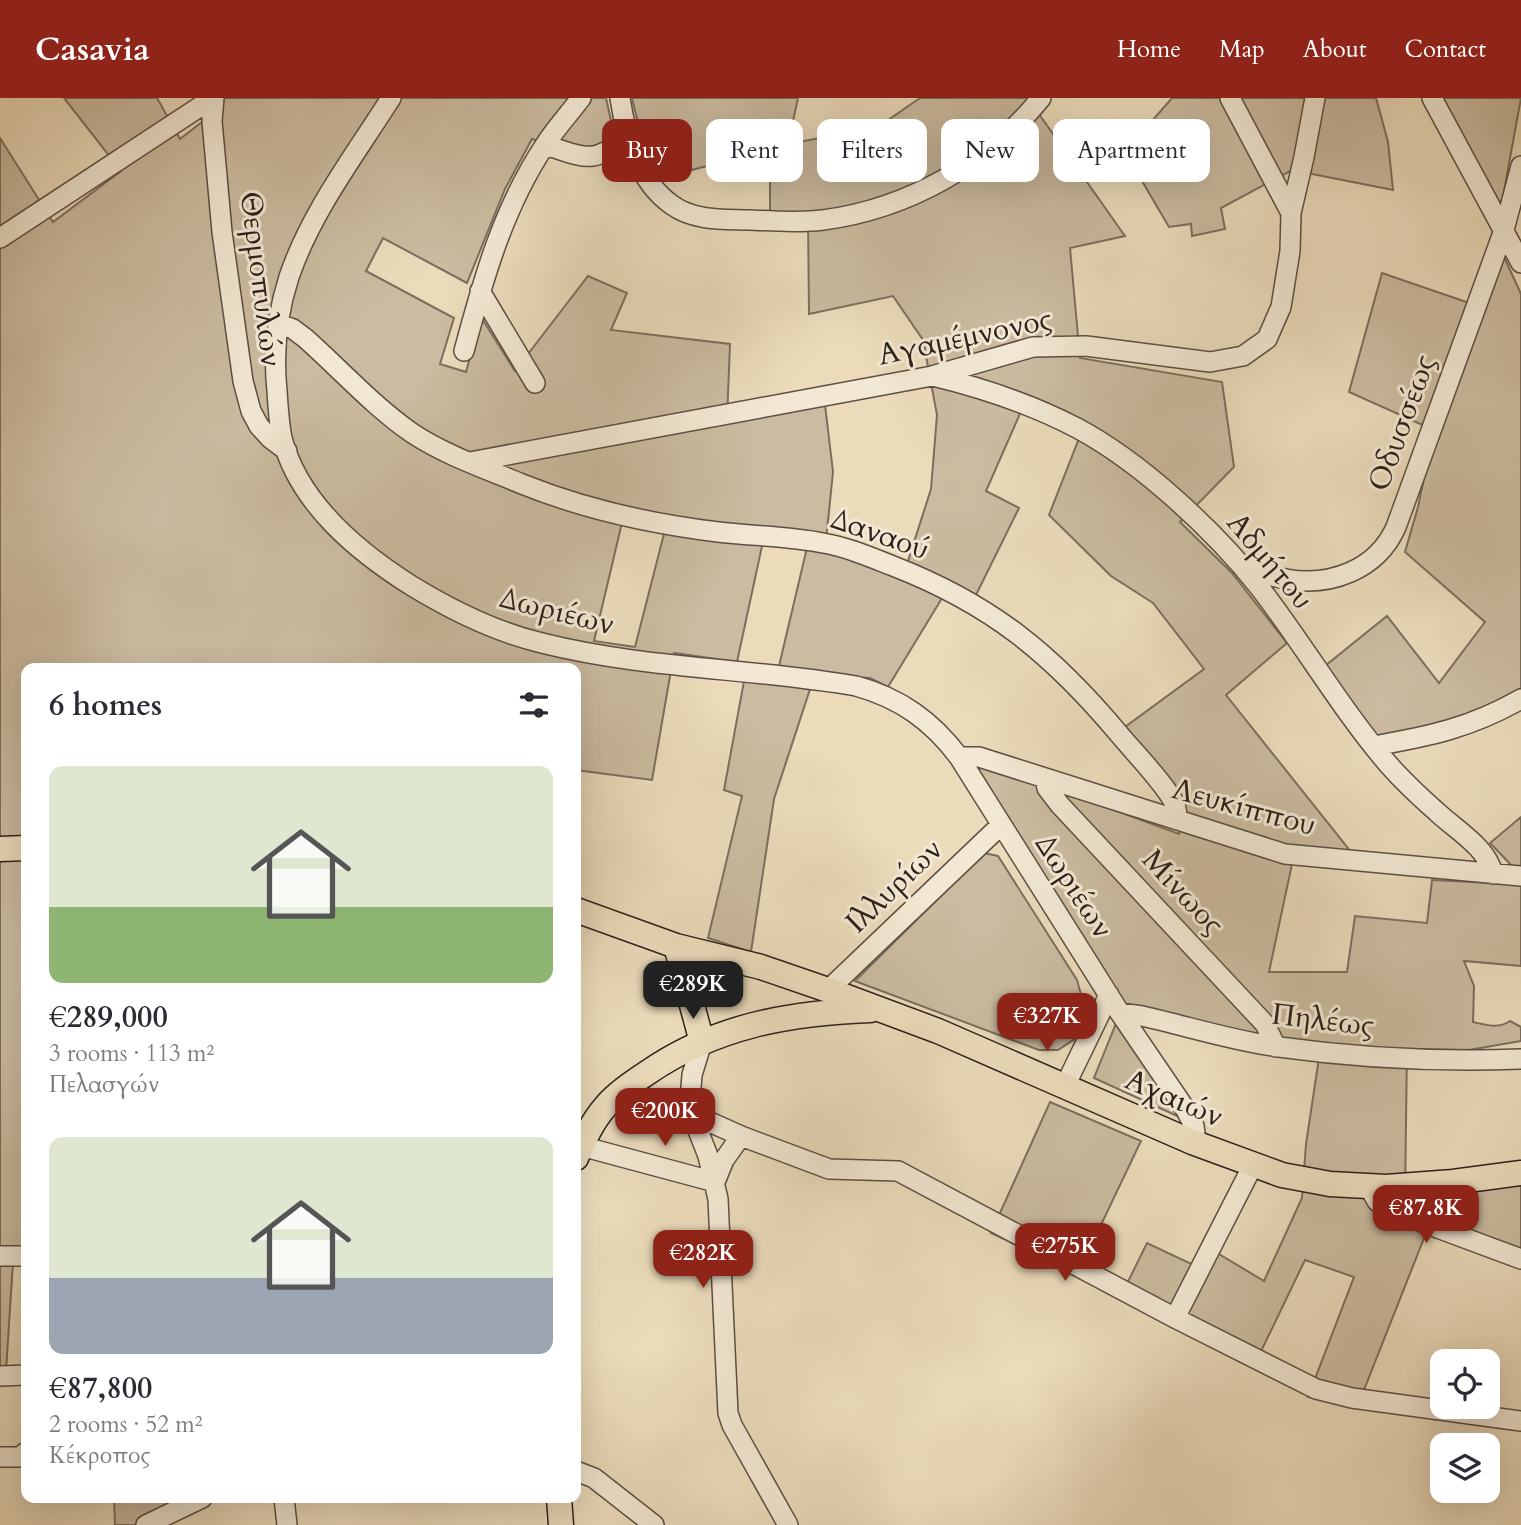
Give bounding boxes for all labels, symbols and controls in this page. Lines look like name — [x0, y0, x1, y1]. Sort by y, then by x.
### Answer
text: Casavia — [35, 27, 150, 72]
text: Home — [1117, 33, 1181, 66]
text: Map — [1219, 33, 1265, 66]
text: About — [1303, 33, 1367, 66]
text: Contact — [1405, 33, 1486, 66]
chip: Buy — [602, 119, 692, 182]
chip: Rent — [706, 119, 803, 182]
chip: Filters — [817, 119, 927, 182]
chip: New — [941, 119, 1039, 182]
chip: Apartment — [1053, 119, 1210, 182]
street label: Θερμοπυλών — [230, 189, 292, 369]
street label: Αγαμέμνονος — [874, 299, 1056, 375]
street label: Οδυσσέως — [1358, 349, 1446, 497]
street label: Δαναού — [826, 498, 934, 570]
street label: Αδμήτου — [1217, 504, 1323, 618]
street label: Δωριέων — [496, 577, 618, 645]
text: 6 homes — [49, 685, 162, 726]
icon: filters — [515, 686, 553, 724]
street label: Λευκίππου — [1168, 768, 1320, 846]
icon: home — [238, 811, 364, 937]
street label: Δωριέων — [1025, 826, 1123, 946]
street label: Ιλλυρίων — [837, 830, 951, 942]
street label: Μίνωος — [1133, 840, 1233, 944]
pin: €289K — [644, 962, 742, 1021]
text: €289K — [659, 968, 727, 999]
pin: €327K — [998, 993, 1096, 1053]
street label: Πηλέως — [1270, 993, 1377, 1047]
text: €289,000 — [49, 997, 168, 1038]
text: €327K — [1013, 1000, 1081, 1031]
text: 3 rooms · 113 m² — [49, 1038, 214, 1069]
street label: Αχαιών — [1119, 1059, 1229, 1137]
text: Πελασγών — [49, 1069, 159, 1100]
pin: €200K — [616, 1088, 714, 1148]
text: €200K — [631, 1095, 699, 1126]
icon: home — [238, 1182, 364, 1308]
pin: €87.8K — [1369, 1186, 1483, 1245]
text: €87.8K — [1389, 1192, 1463, 1223]
pin: €275K — [1016, 1224, 1114, 1283]
pin: €282K — [654, 1230, 752, 1290]
text: €275K — [1031, 1230, 1099, 1261]
text: €282K — [669, 1237, 737, 1268]
map controls — [1430, 1349, 1500, 1503]
button: locate — [1430, 1349, 1500, 1419]
text: €87,800 — [49, 1368, 152, 1409]
text: 2 rooms · 52 m² — [49, 1409, 202, 1440]
button: layers — [1430, 1433, 1500, 1503]
text: Κέκροπος — [49, 1440, 150, 1471]

